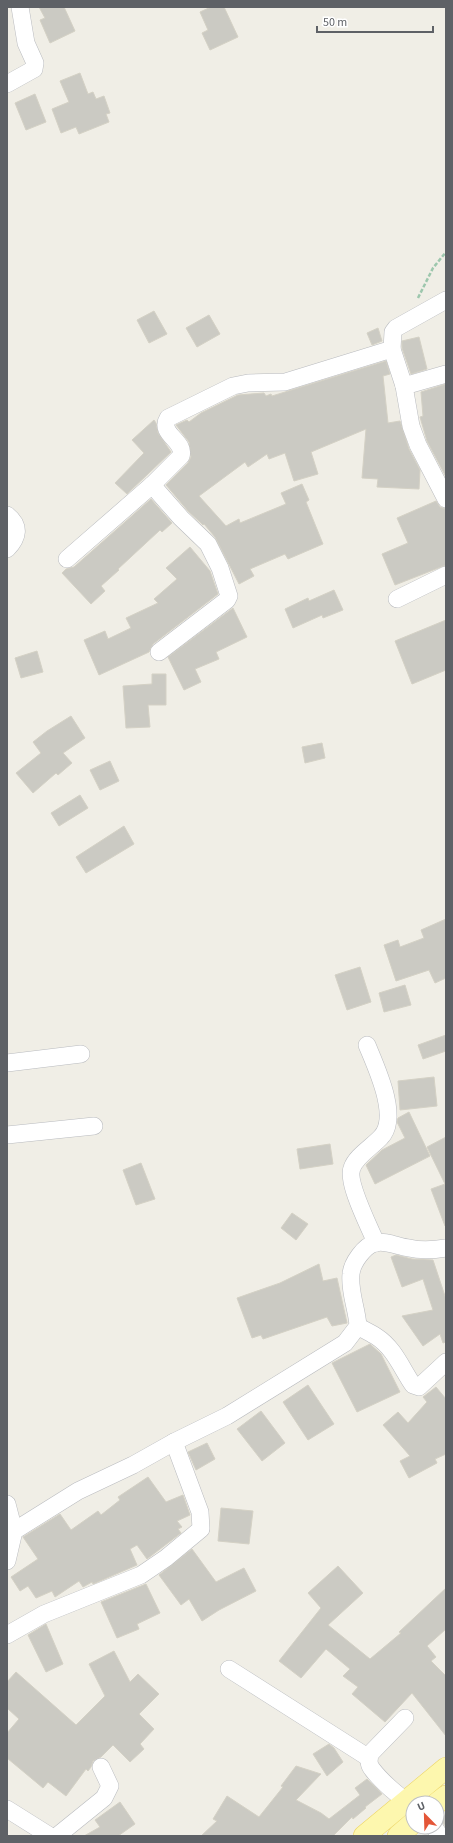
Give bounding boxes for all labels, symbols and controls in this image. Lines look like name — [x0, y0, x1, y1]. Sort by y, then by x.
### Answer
scale bar — [317, 8, 433, 34]
text: 50 m — [323, 14, 347, 31]
north arrow — [405, 1795, 445, 1835]
text: U — [415, 1798, 428, 1815]

